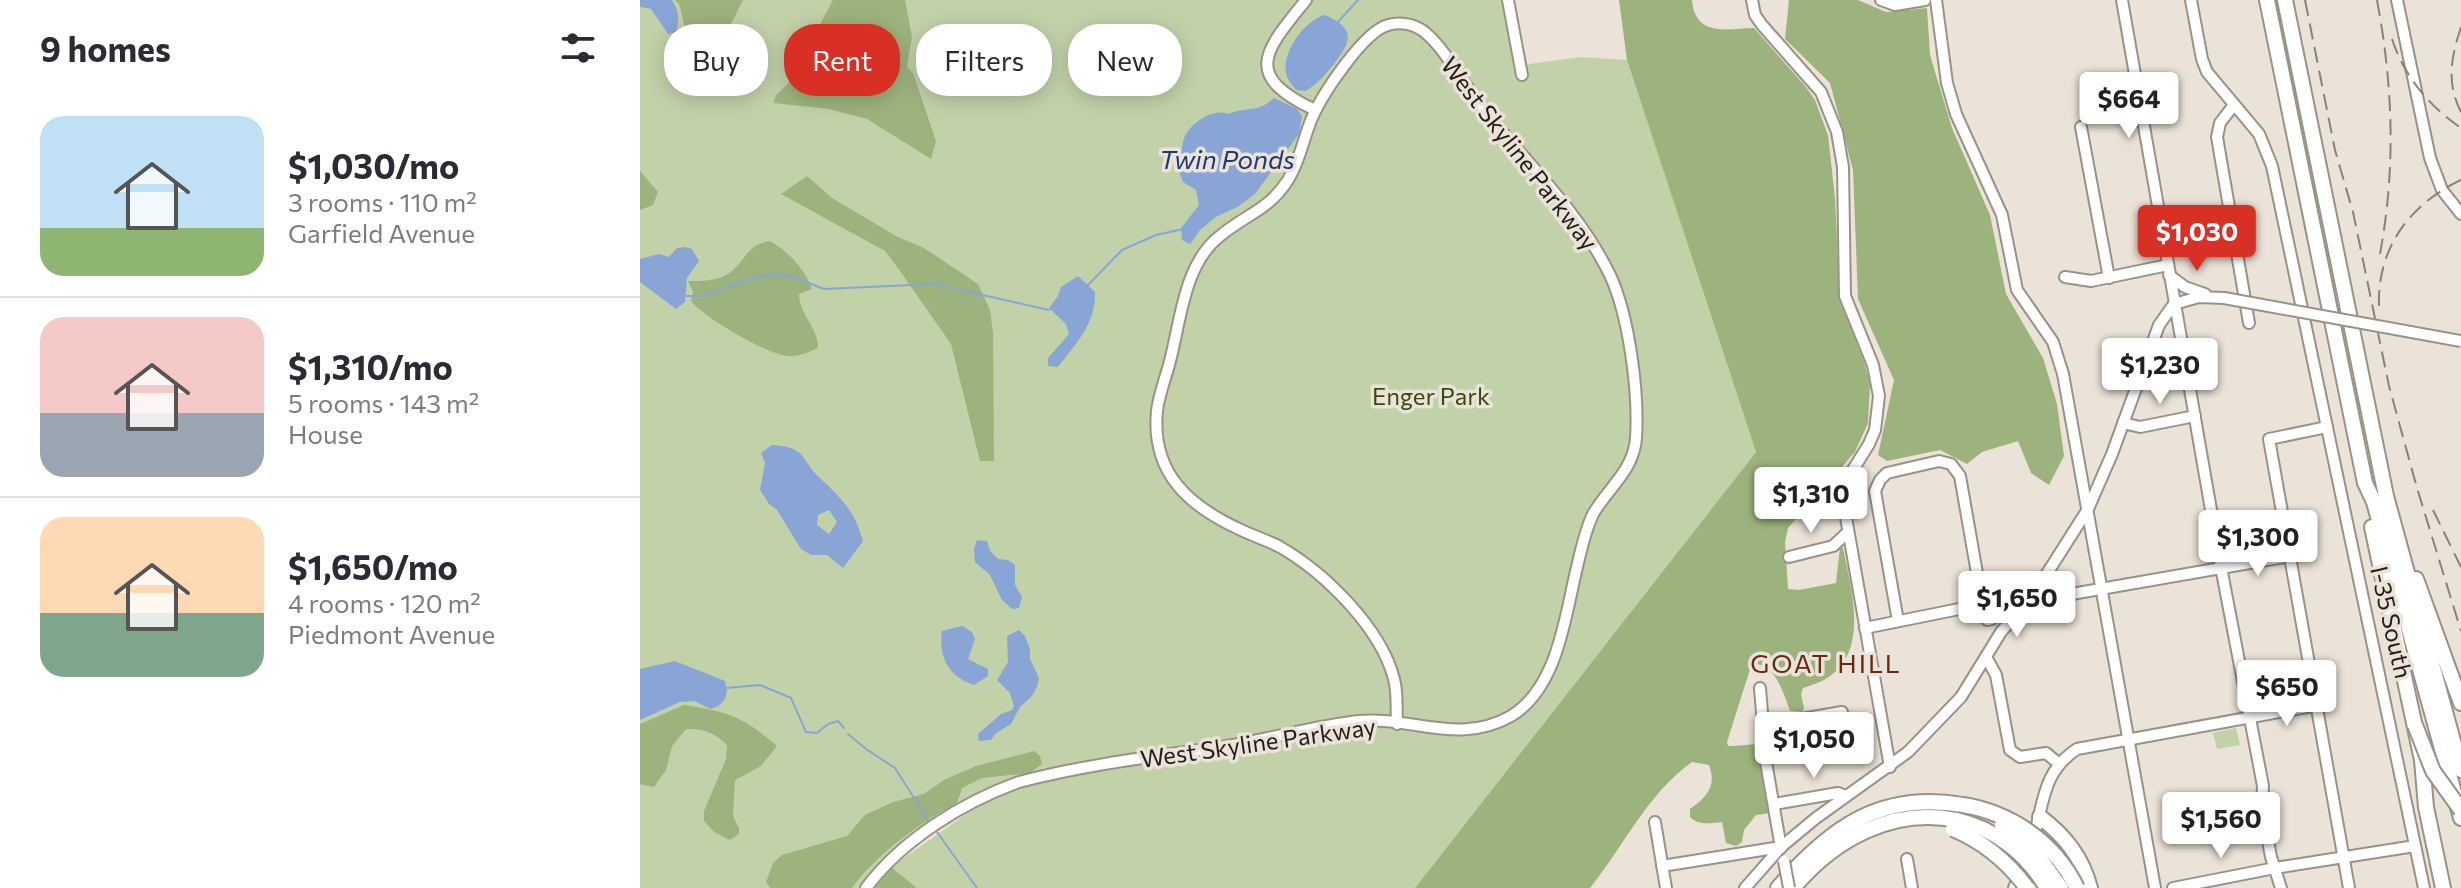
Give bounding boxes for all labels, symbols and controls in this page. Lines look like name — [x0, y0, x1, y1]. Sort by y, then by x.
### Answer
chip: Buy — [664, 24, 768, 96]
chip: Rent — [784, 24, 900, 96]
chip: Filters — [916, 24, 1052, 96]
chip: New — [1068, 24, 1182, 96]
icon: filters — [556, 26, 600, 70]
text: 9 homes — [40, 27, 171, 69]
street label: West Skyline Parkway — [1435, 51, 1605, 255]
pin: $664 — [2082, 72, 2176, 140]
text: $664 — [2098, 82, 2160, 113]
water label: Twin Ponds — [1159, 143, 1295, 174]
text: $1,030/mo — [288, 144, 459, 186]
icon: home — [104, 148, 200, 244]
text: 3 rooms · 110 m² — [288, 186, 477, 217]
pin: $1,030 — [2132, 205, 2262, 273]
text: $1,030 — [2156, 215, 2238, 246]
text: Garfield Avenue — [288, 217, 475, 248]
pin: $1,230 — [2095, 338, 2225, 406]
text: $1,310/mo — [288, 345, 453, 387]
text: $1,230 — [2120, 348, 2200, 379]
icon: home — [104, 349, 200, 445]
park label: Enger Park — [1372, 381, 1490, 410]
text: 5 rooms · 143 m² — [288, 387, 479, 418]
text: House — [288, 418, 363, 449]
pin: $1,310 — [1746, 467, 1876, 535]
text: $1,310 — [1772, 477, 1850, 508]
pin: $1,300 — [2193, 510, 2323, 578]
text: $1,300 — [2217, 520, 2299, 551]
text: $1,650/mo — [288, 545, 458, 587]
icon: home — [104, 549, 200, 645]
street label: I-35 South — [2365, 563, 2419, 681]
pin: $1,650 — [1952, 571, 2082, 639]
text: $1,650 — [1976, 581, 2058, 612]
text: 4 rooms · 120 m² — [288, 587, 481, 618]
text: Piedmont Avenue — [288, 618, 495, 649]
district label: GOAT HILL — [1750, 647, 1902, 678]
pin: $650 — [2240, 660, 2334, 728]
text: $650 — [2255, 670, 2319, 701]
street label: West Skyline Parkway — [1138, 711, 1378, 773]
pin: $1,050 — [1749, 712, 1879, 780]
text: $1,050 — [1773, 722, 1855, 753]
pin: $1,560 — [2156, 792, 2286, 860]
text: $1,560 — [2180, 802, 2262, 833]

